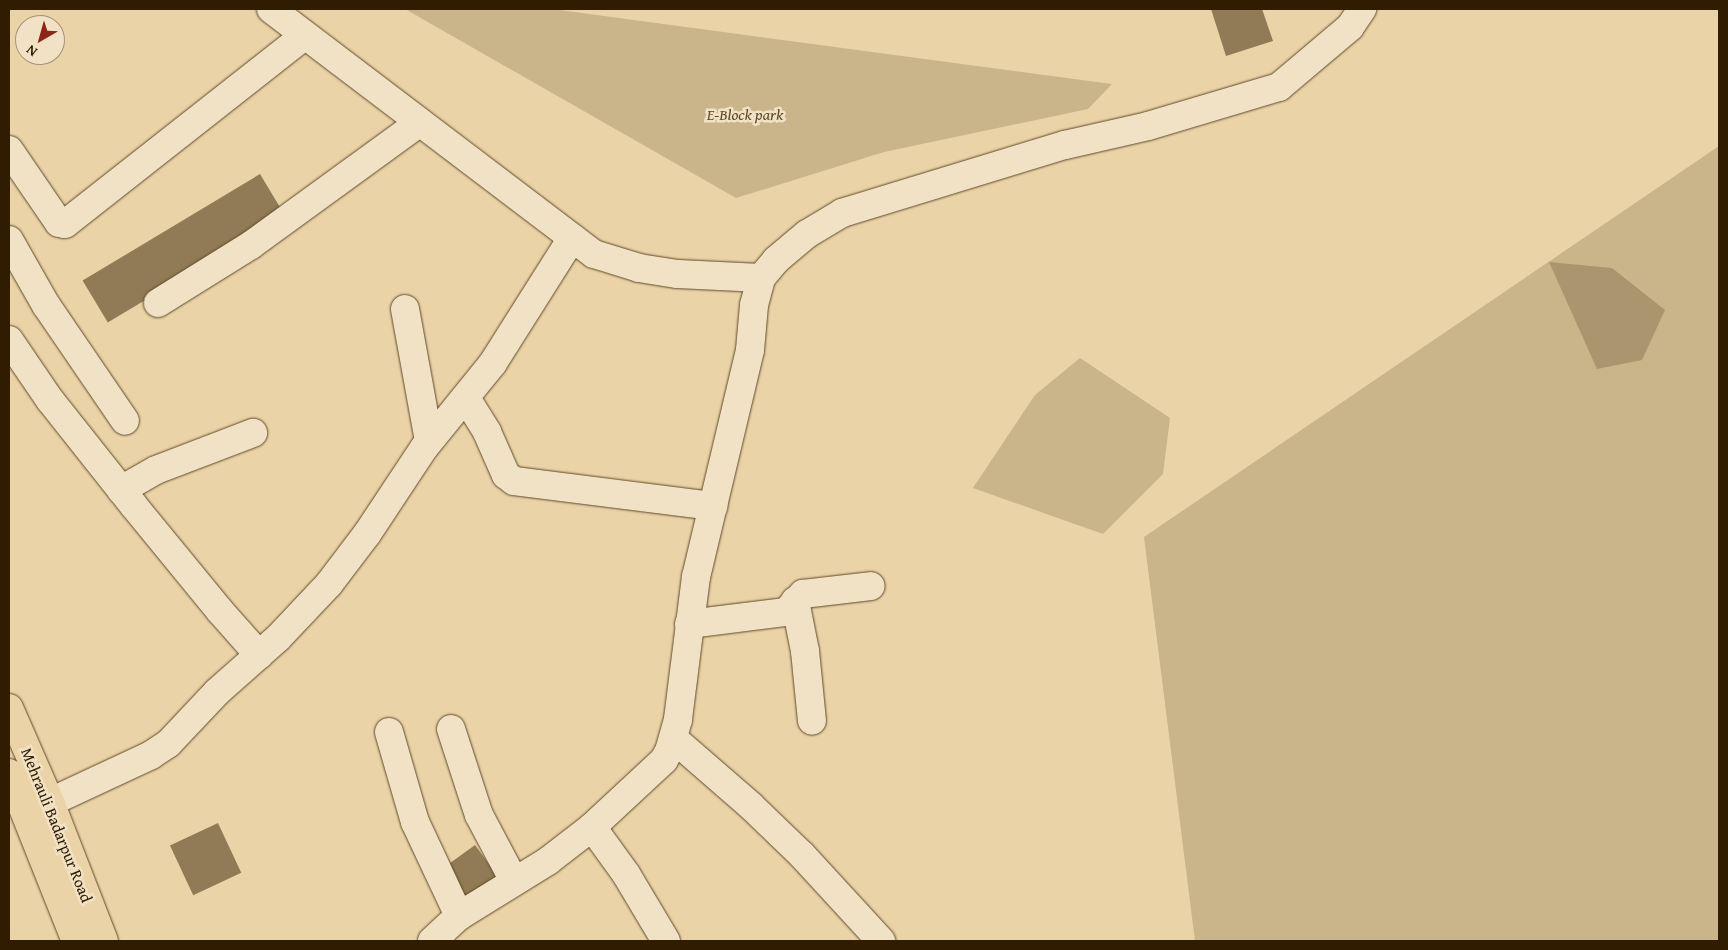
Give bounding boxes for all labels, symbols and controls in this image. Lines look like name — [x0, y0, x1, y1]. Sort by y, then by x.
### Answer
north arrow — [15, 15, 65, 65]
text: N — [22, 40, 41, 62]
park label: E-Block park — [707, 104, 783, 124]
street label: Mehrauli Badarpur Road — [17, 745, 97, 905]

